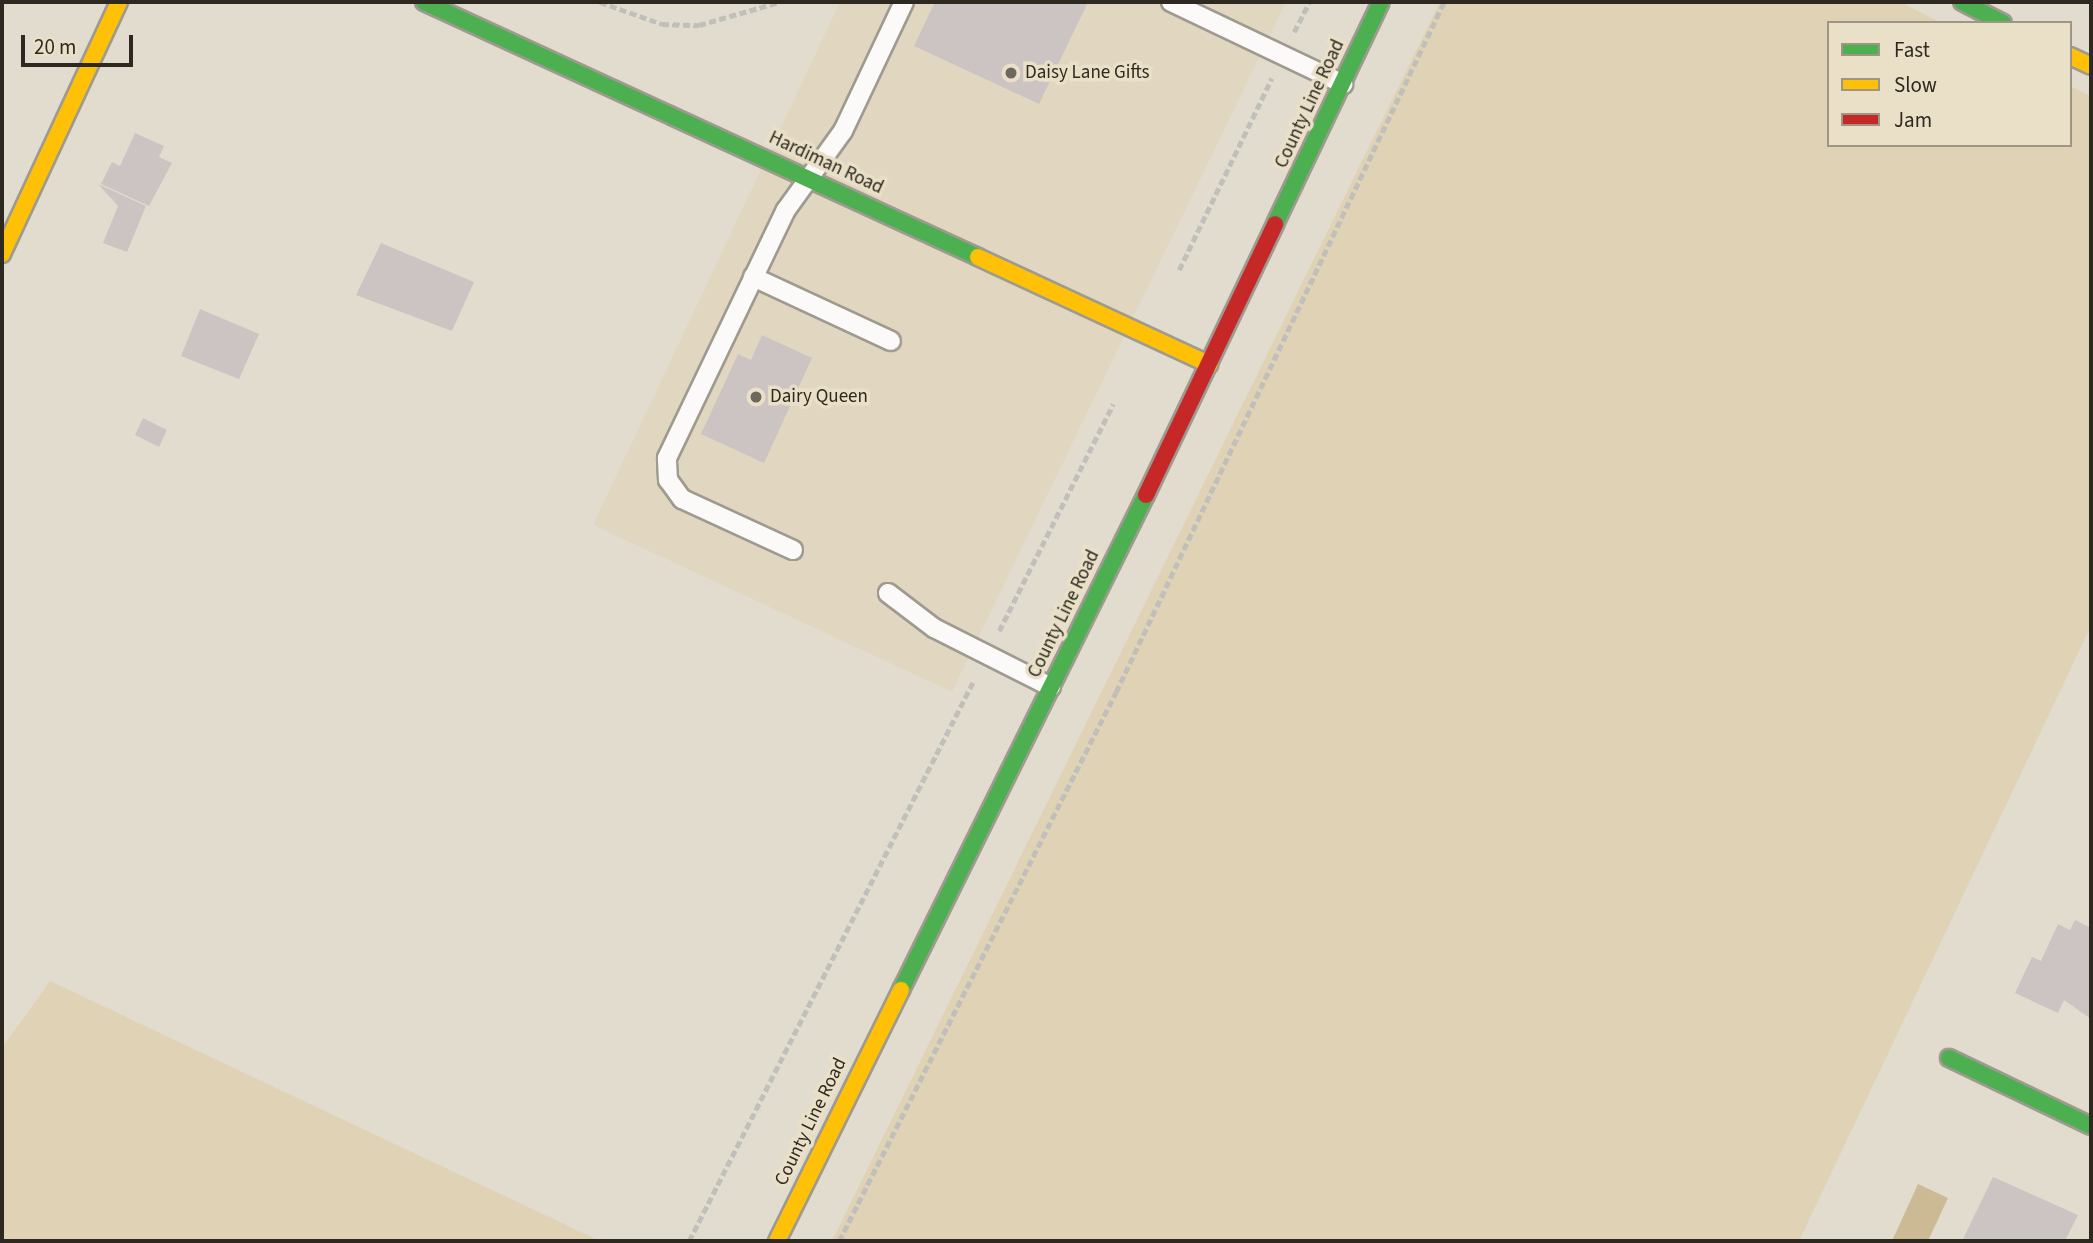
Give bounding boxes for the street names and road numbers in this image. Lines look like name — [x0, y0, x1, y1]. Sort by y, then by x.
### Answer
street label: County Line Road — [1270, 36, 1350, 172]
street label: Hardiman Road — [765, 126, 887, 200]
street label: County Line Road — [1023, 546, 1105, 682]
street label: County Line Road — [770, 1054, 852, 1190]

